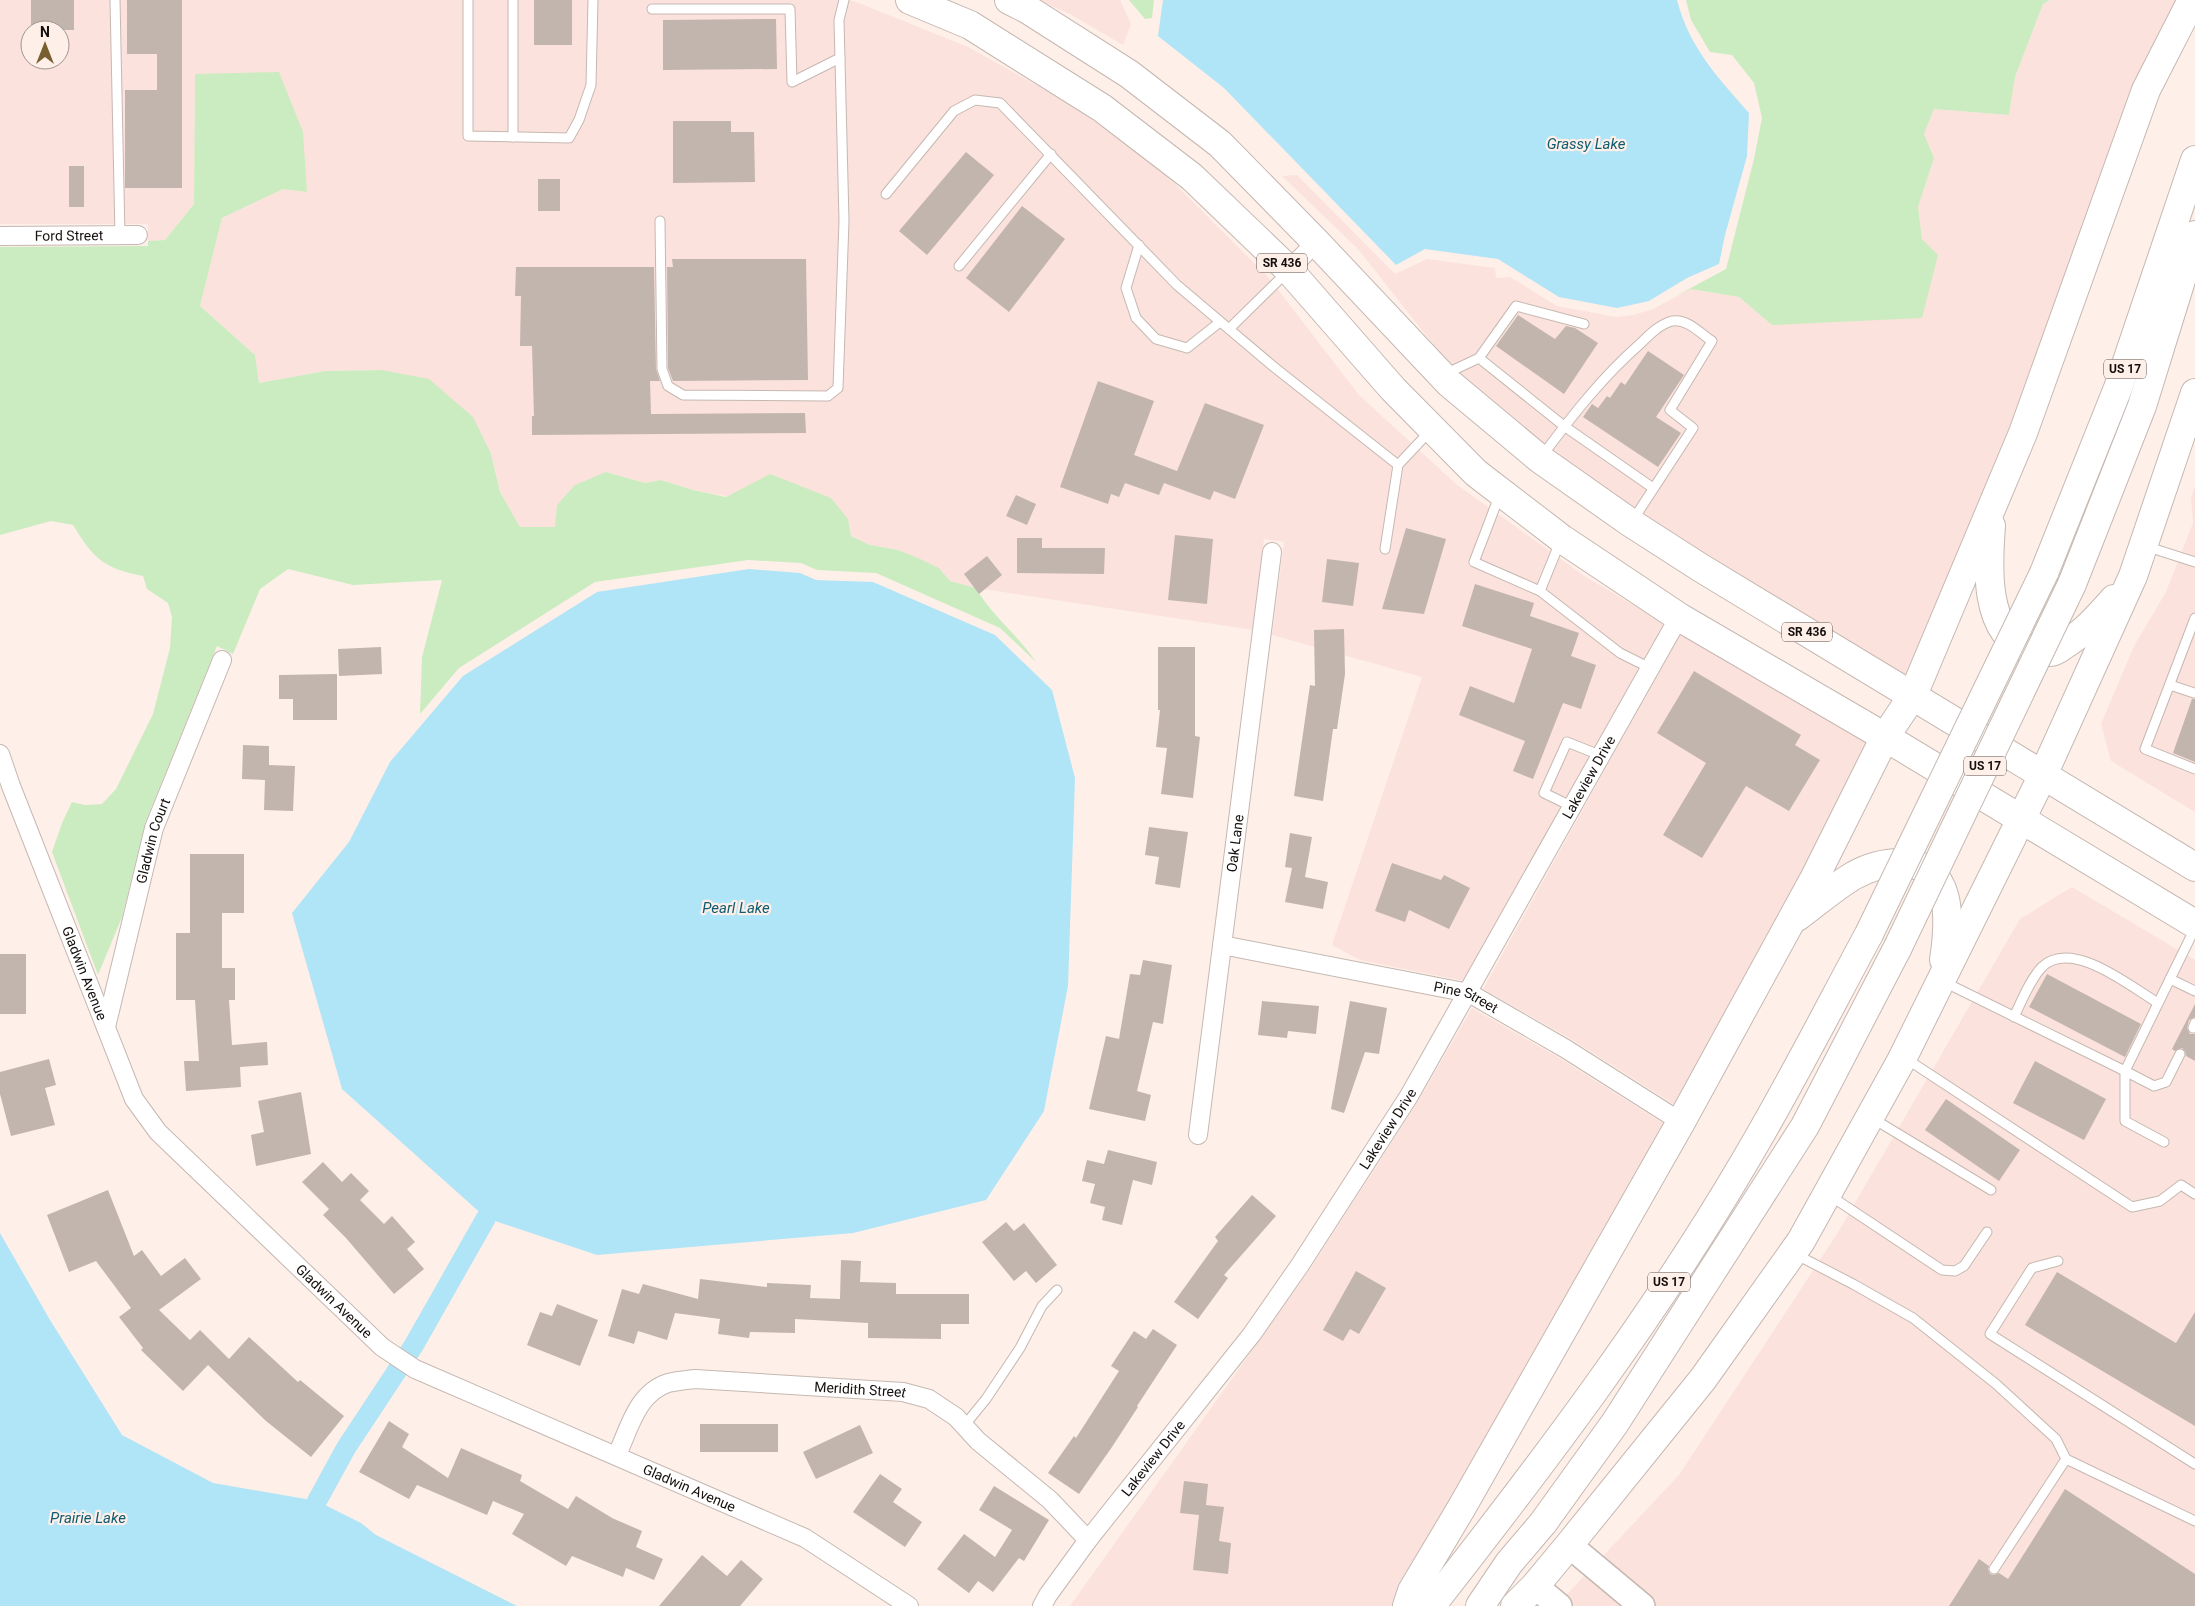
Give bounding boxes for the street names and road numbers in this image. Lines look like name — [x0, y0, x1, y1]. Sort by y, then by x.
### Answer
street label: Ford Street — [35, 227, 104, 244]
road number: SR 436 — [1257, 254, 1307, 272]
road number: US 17 — [2104, 359, 2146, 378]
road number: SR 436 — [1782, 622, 1832, 642]
street label: Lakeview Drive — [1559, 733, 1618, 821]
road number: US 17 — [1964, 756, 2006, 776]
street label: Gladwin Court — [133, 796, 173, 885]
street label: Oak Lane — [1223, 813, 1247, 873]
street label: Gladwin Avenue — [59, 924, 110, 1022]
street label: Pine Street — [1433, 978, 1501, 1016]
street label: Lakeview Drive — [1356, 1086, 1420, 1172]
street label: Gladwin Avenue — [293, 1261, 375, 1341]
road number: US 17 — [1648, 1272, 1690, 1291]
street label: Meridith Street — [814, 1378, 908, 1401]
street label: Lakeview Drive — [1118, 1417, 1188, 1499]
street label: Gladwin Avenue — [640, 1461, 738, 1515]

